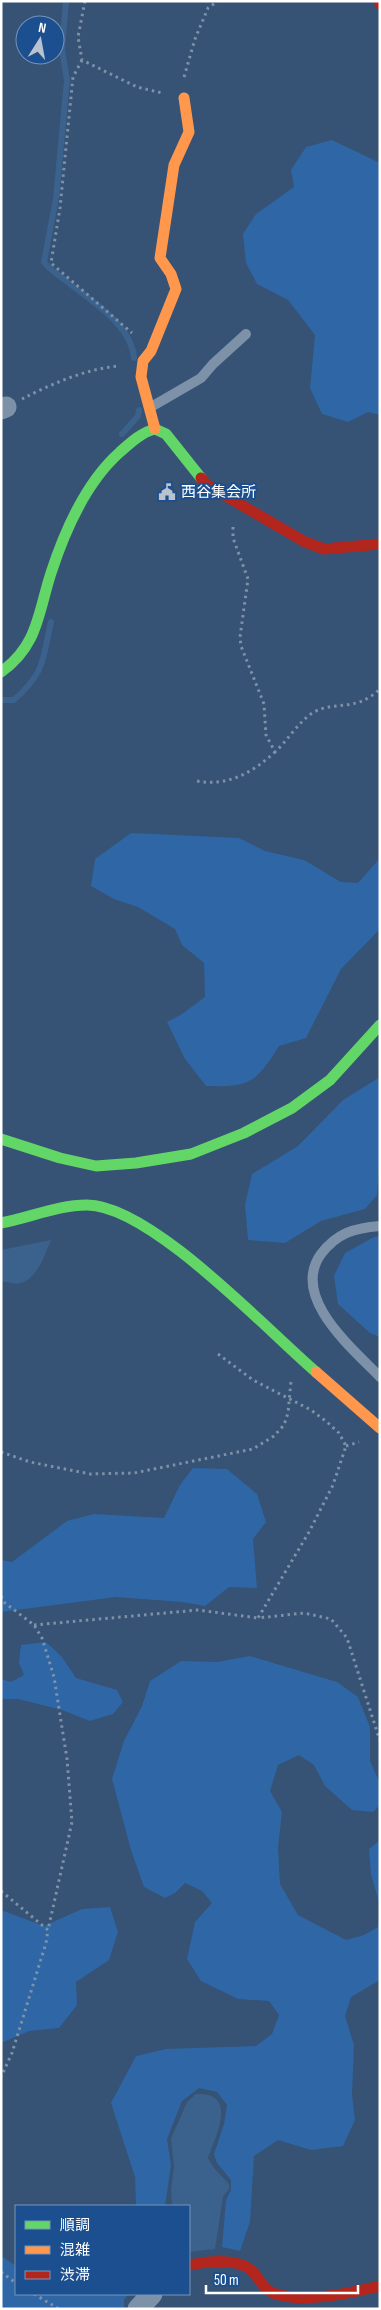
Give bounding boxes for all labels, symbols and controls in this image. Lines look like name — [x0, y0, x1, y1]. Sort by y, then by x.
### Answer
north arrow — [15, 15, 65, 65]
text: N — [37, 19, 48, 37]
public building icon: 西谷集会所 — [157, 482, 177, 502]
place label: 西谷集会所 — [181, 483, 256, 502]
legend — [15, 2205, 190, 2295]
text: 順調 — [60, 2216, 90, 2235]
text: 混雑 — [60, 2241, 90, 2260]
scale bar — [206, 2262, 358, 2294]
text: 渋滞 — [60, 2266, 90, 2285]
text: 50 m — [214, 2271, 239, 2290]

